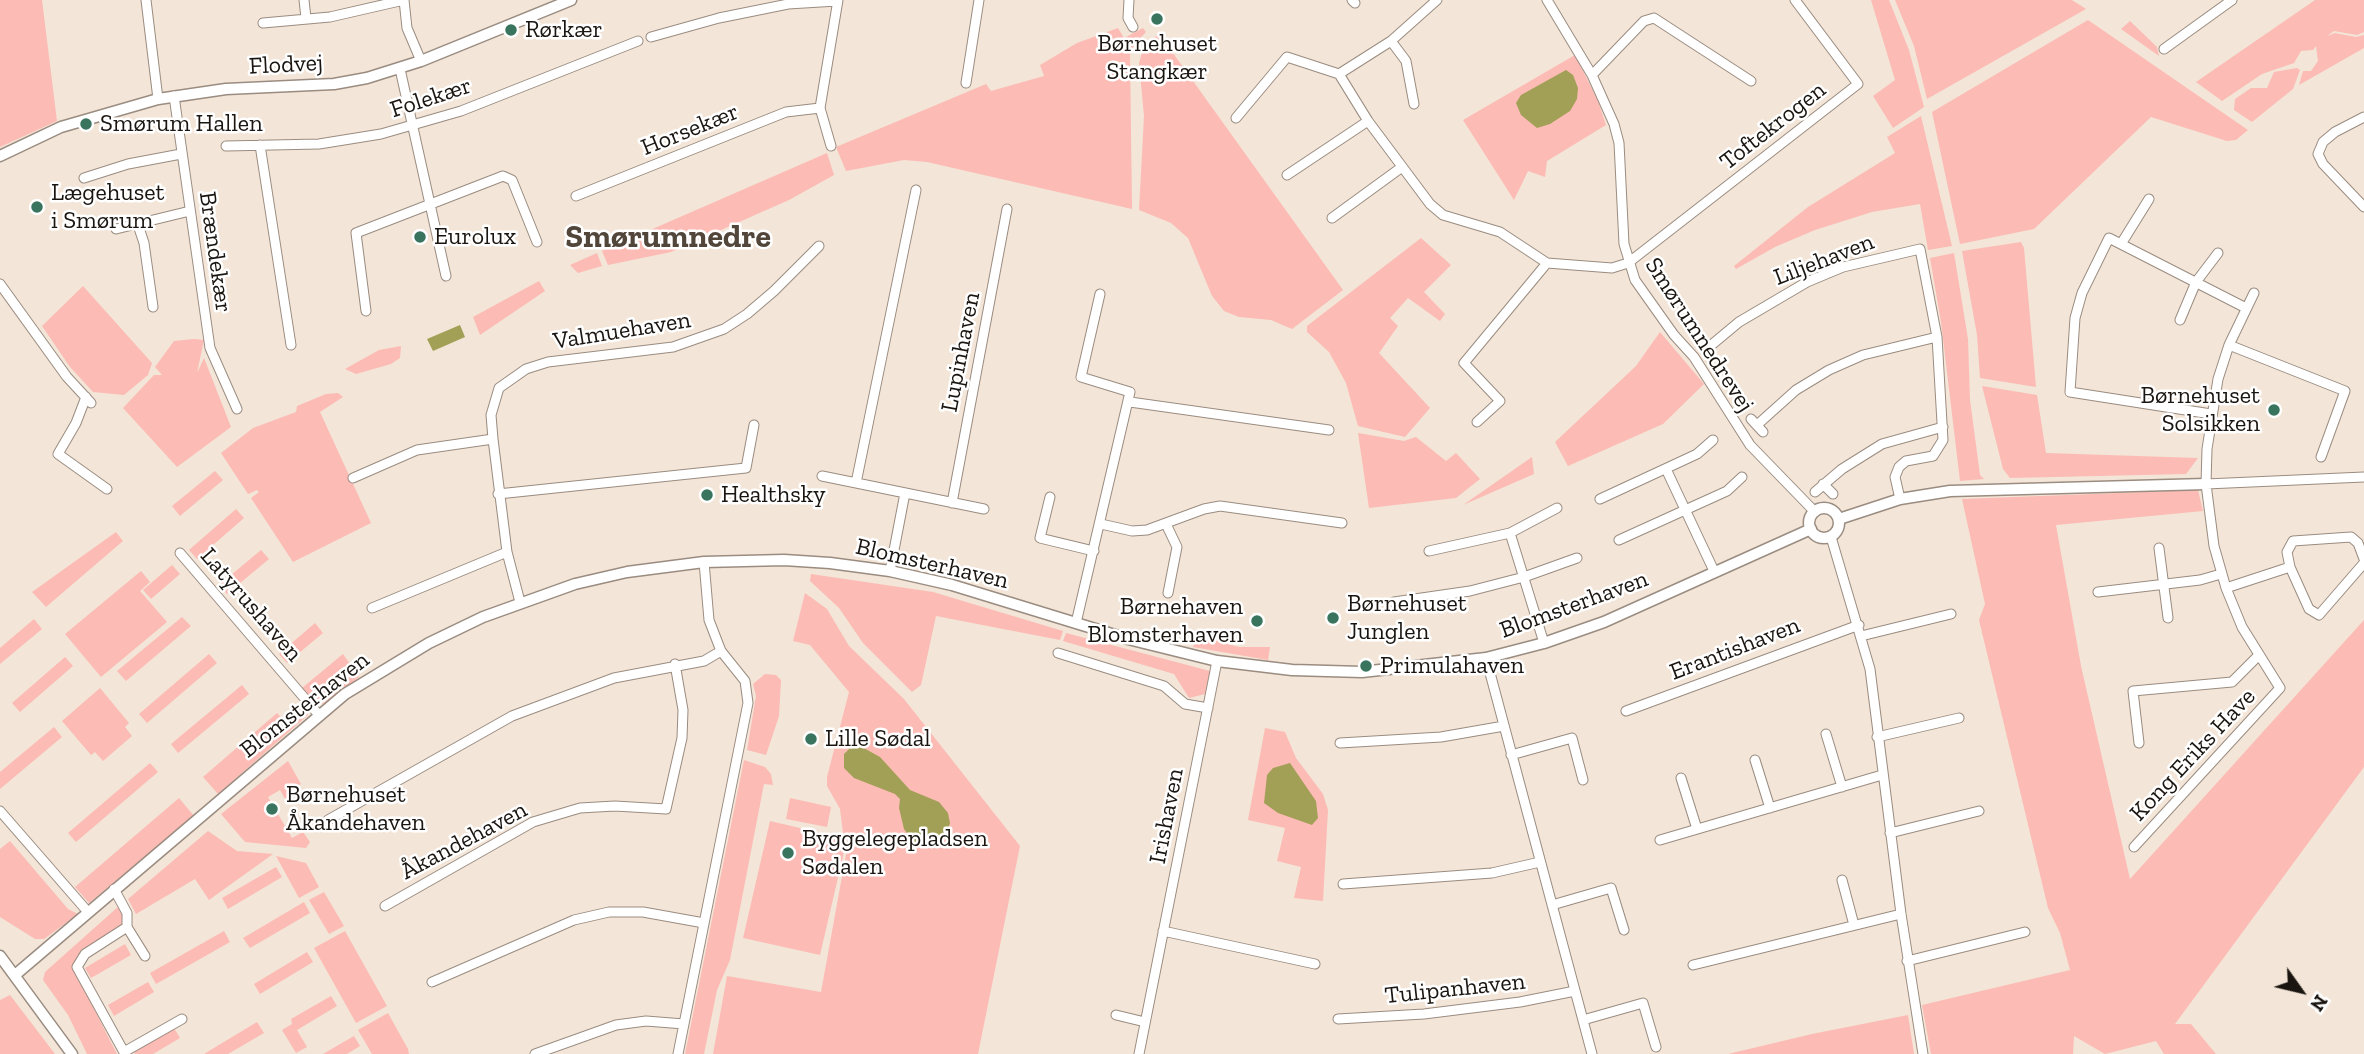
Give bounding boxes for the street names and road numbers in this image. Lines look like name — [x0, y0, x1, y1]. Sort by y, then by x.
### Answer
street label: Flodvej — [248, 49, 324, 81]
street label: Folekær — [387, 71, 475, 125]
street label: Toftekrogen — [1714, 76, 1832, 176]
street label: Horsekær — [637, 97, 743, 163]
street label: Brændekær — [192, 190, 238, 314]
street label: Liljehaven — [1770, 228, 1878, 292]
street label: Smørumnedrevej — [1638, 252, 1760, 418]
street label: Lupinhaven — [935, 290, 987, 414]
street label: Valmuehaven — [551, 306, 693, 356]
street label: Blomsterhaven — [853, 532, 1011, 596]
street label: Latyrushaven — [194, 542, 308, 668]
street label: Blomsterhaven — [1496, 565, 1652, 645]
street label: Erantishaven — [1666, 611, 1804, 687]
street label: Blomsterhaven — [235, 646, 375, 764]
street label: Kong Eriks Have — [2124, 683, 2262, 827]
street label: Irishaven — [1144, 766, 1190, 866]
street label: Åkandehaven — [396, 796, 532, 886]
street label: Tulipanhaven — [1383, 967, 1527, 1011]

